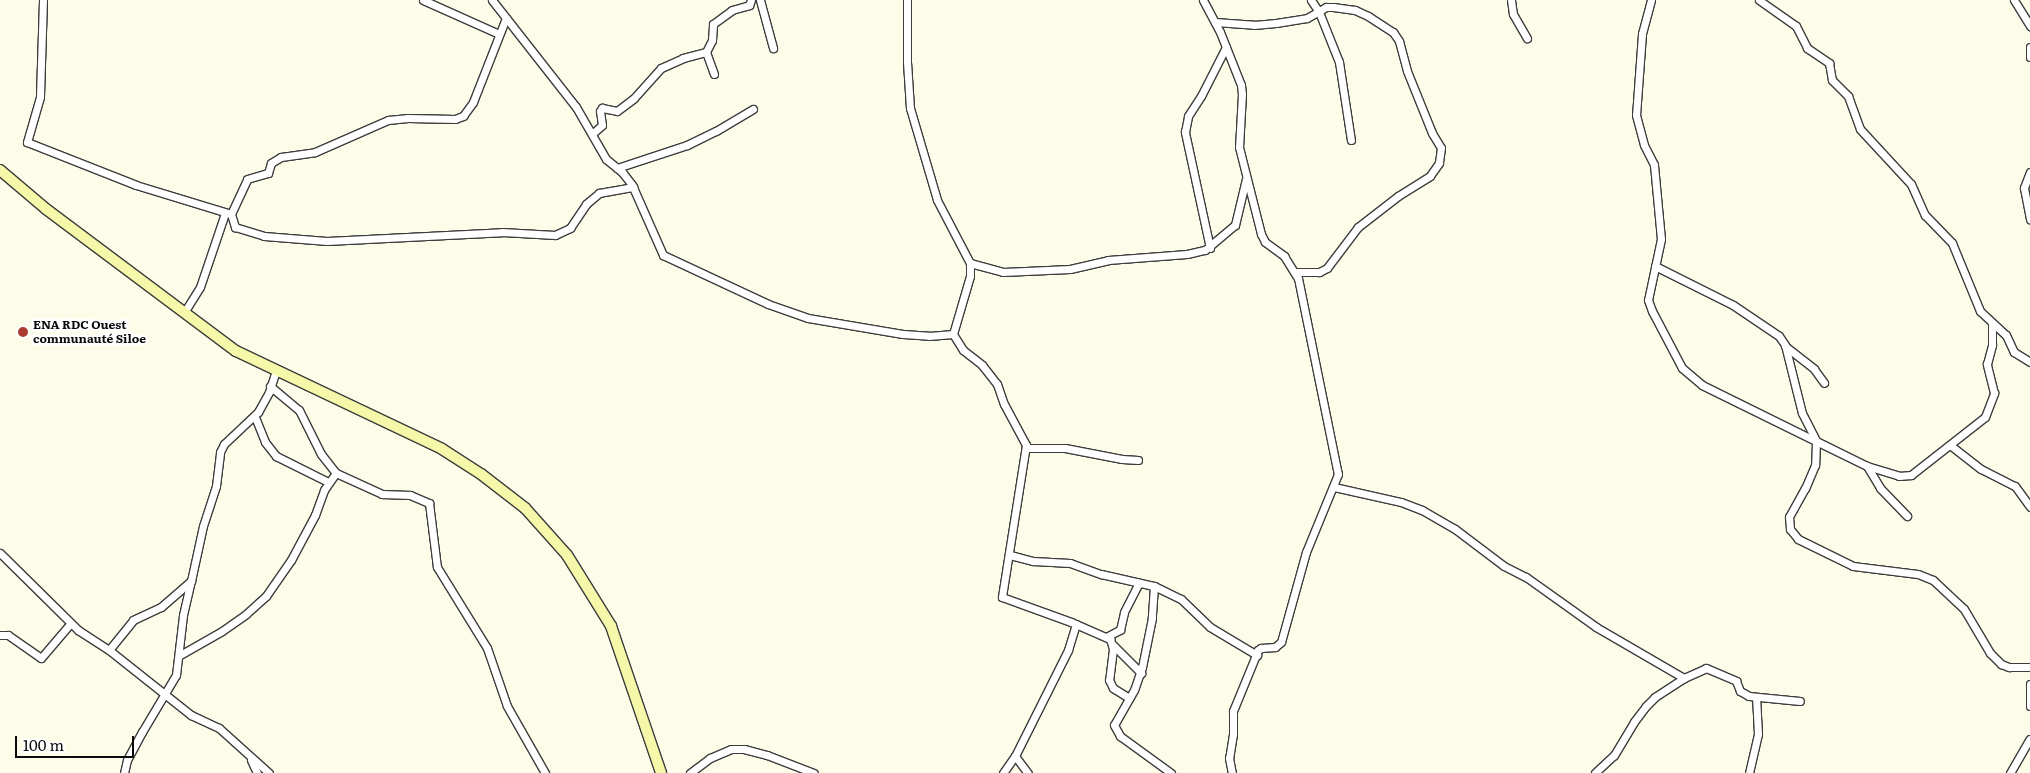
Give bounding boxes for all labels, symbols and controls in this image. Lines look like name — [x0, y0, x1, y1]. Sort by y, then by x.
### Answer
place label: ENA RDC Ouest communauté Siloe — [33, 318, 146, 346]
marker: ENA RDC Ouest communauté Siloe — [17, 326, 29, 338]
scale bar — [18, 726, 136, 758]
text: 100 m — [23, 733, 64, 756]

